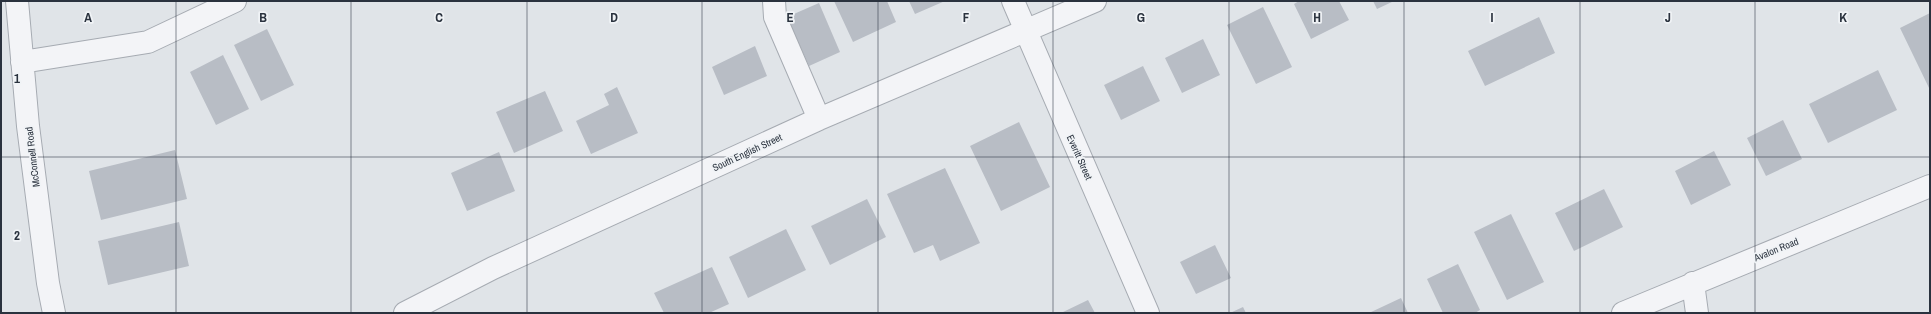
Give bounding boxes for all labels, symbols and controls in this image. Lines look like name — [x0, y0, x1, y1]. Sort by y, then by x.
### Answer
text: A — [84, 9, 92, 26]
text: B — [259, 9, 267, 26]
text: C — [435, 9, 443, 26]
text: D — [610, 9, 618, 26]
text: E — [786, 9, 794, 26]
text: F — [963, 9, 970, 26]
text: G — [1137, 9, 1145, 26]
text: H — [1313, 9, 1321, 26]
text: I — [1491, 9, 1494, 26]
text: J — [1665, 9, 1671, 26]
text: K — [1839, 9, 1847, 26]
text: 1 — [14, 70, 20, 87]
street label: McConnell Road — [22, 126, 43, 188]
street label: South English Street — [710, 130, 785, 174]
street label: Everitt Street — [1064, 133, 1096, 182]
text: 2 — [14, 227, 20, 244]
street label: Avalon Road — [1751, 235, 1800, 265]

